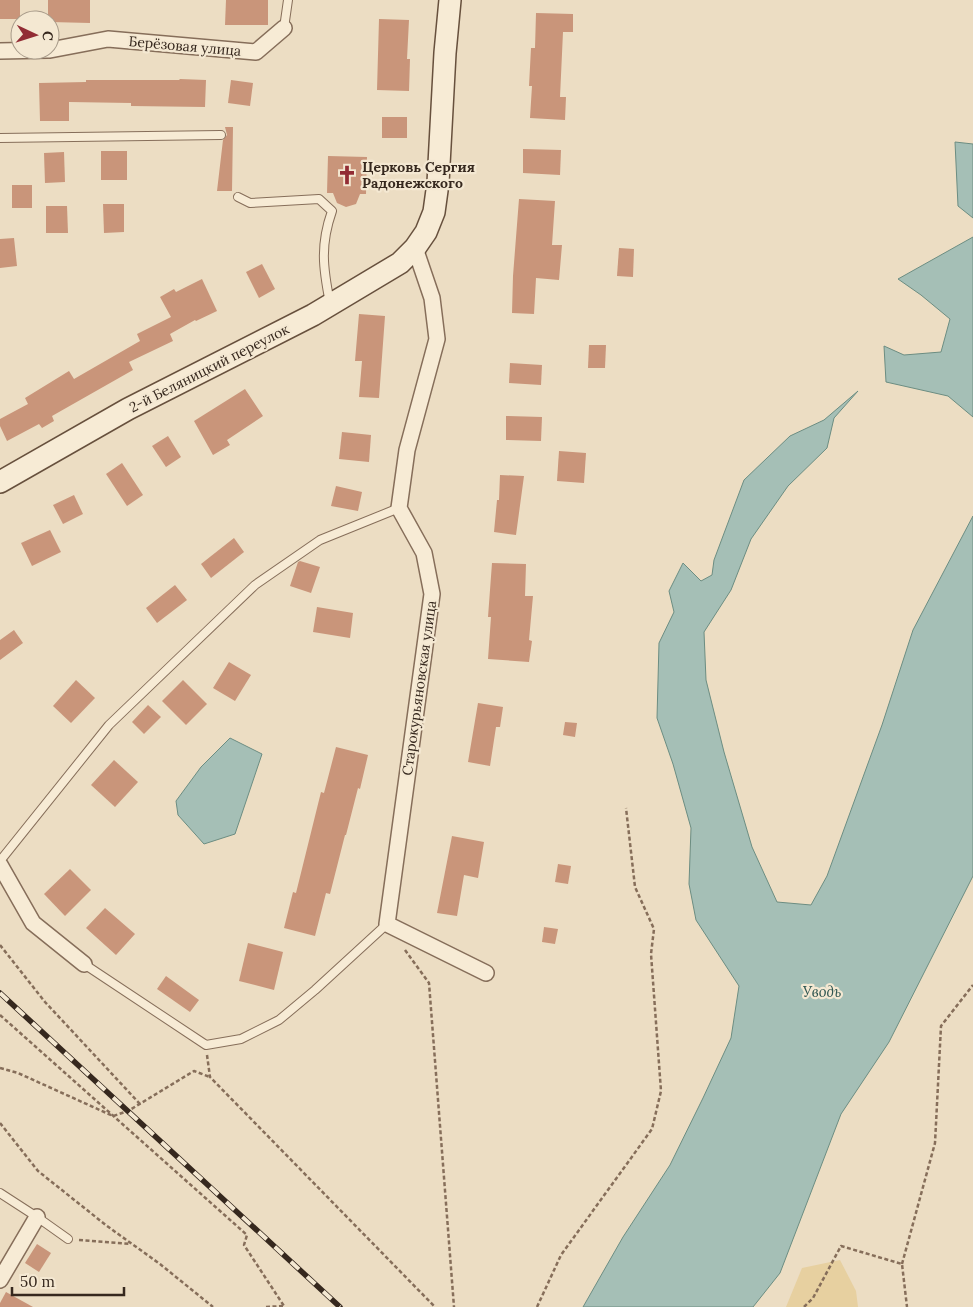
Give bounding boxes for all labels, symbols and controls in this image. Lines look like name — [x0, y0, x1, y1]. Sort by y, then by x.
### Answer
north arrow — [10, 10, 60, 60]
text: С — [39, 30, 57, 42]
street label: Берёзовая улица — [128, 32, 242, 60]
place label: Церковь Сергия Радонежского — [362, 158, 475, 192]
church icon: Церковь Сергия Радонежского — [336, 164, 358, 186]
street label: 2-й Беляницкий переулок — [126, 320, 292, 416]
street label: Старокурьяновская улица — [398, 599, 440, 777]
water label: Уводь — [803, 982, 841, 1001]
scale bar — [12, 1264, 125, 1296]
text: 50 m — [20, 1272, 55, 1291]

